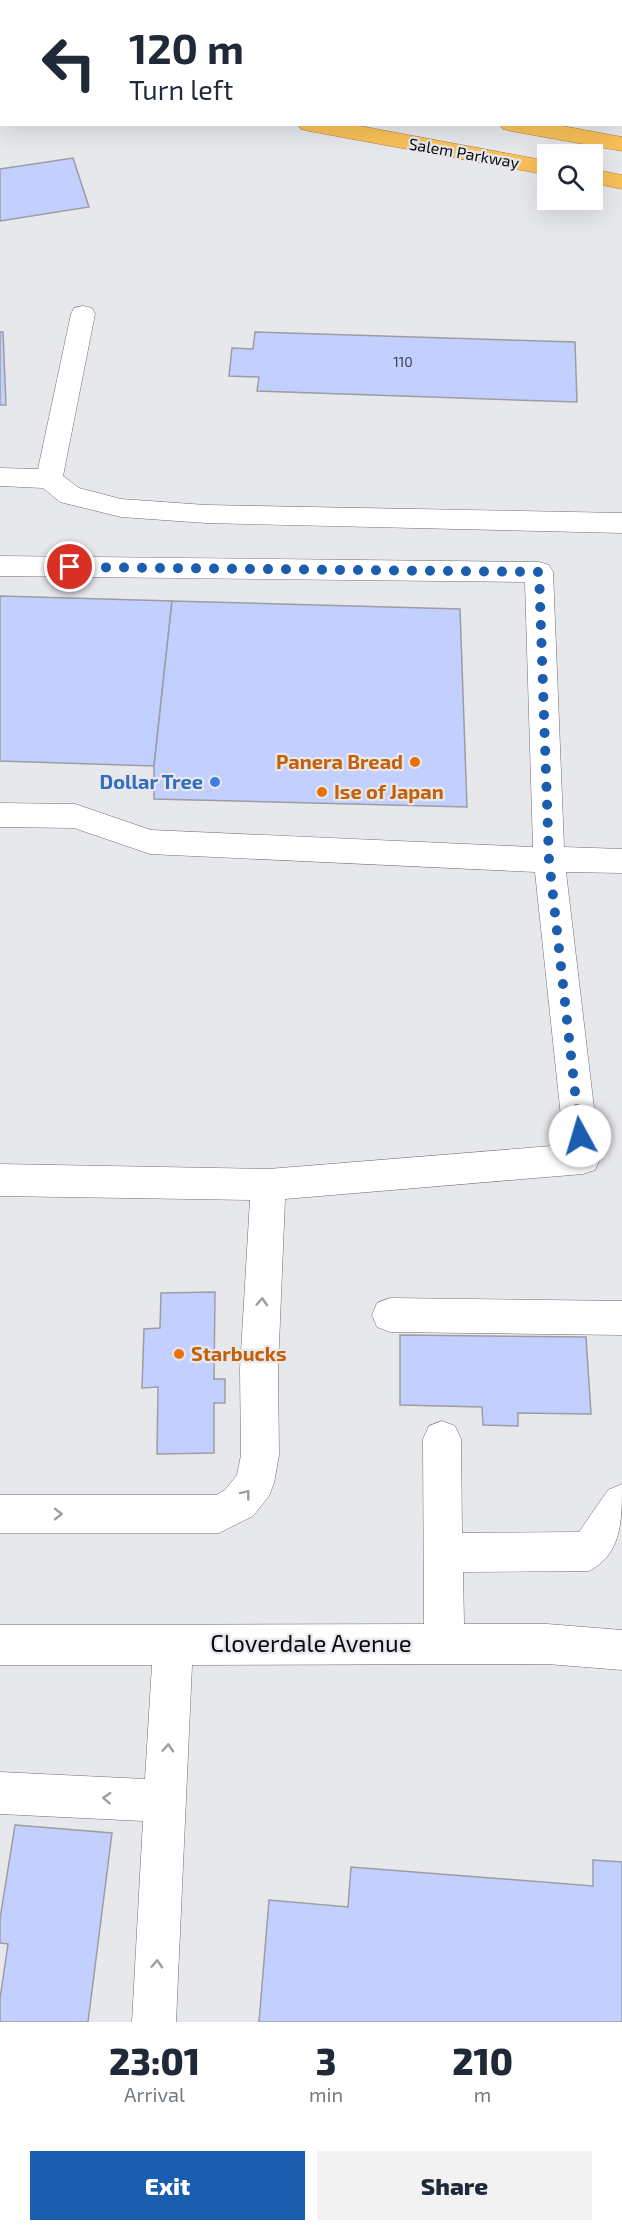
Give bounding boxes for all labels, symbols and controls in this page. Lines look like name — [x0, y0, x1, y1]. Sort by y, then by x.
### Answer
text: 120 m — [129, 22, 244, 72]
icon: left — [30, 24, 108, 102]
text: Turn left — [129, 73, 233, 105]
street label: Salem Parkway — [407, 133, 521, 172]
map controls — [537, 144, 603, 210]
button: search — [537, 144, 603, 210]
house number: 110 — [393, 353, 413, 370]
pin — [44, 541, 95, 592]
icon: arrive — [53, 550, 86, 583]
place label: Panera Bread — [276, 749, 403, 773]
marker: Panera Bread — [408, 755, 422, 769]
place label: Dollar Tree — [100, 769, 203, 793]
marker: Dollar Tree — [208, 775, 222, 789]
place label: Ise of Japan — [334, 779, 444, 803]
marker: Ise of Japan — [315, 785, 329, 799]
position arrow — [548, 1104, 612, 1168]
one-way arrow — [256, 1298, 269, 1307]
place label: Starbucks — [191, 1341, 287, 1365]
marker: Starbucks — [172, 1347, 186, 1361]
one-way arrow — [239, 1490, 250, 1501]
one-way arrow — [54, 1508, 63, 1520]
street label: Cloverdale Avenue — [210, 1628, 412, 1657]
one-way arrow — [161, 1743, 174, 1752]
one-way arrow — [102, 1792, 111, 1805]
one-way arrow — [150, 1959, 163, 1968]
text: 23:01 — [109, 2039, 200, 2082]
text: 3 — [316, 2039, 336, 2082]
text: 210 — [452, 2039, 513, 2082]
text: Arrival — [124, 2082, 185, 2106]
text: min — [309, 2082, 343, 2106]
text: m — [474, 2082, 491, 2106]
button: Exit — [30, 2151, 305, 2220]
button: Share — [317, 2151, 592, 2220]

